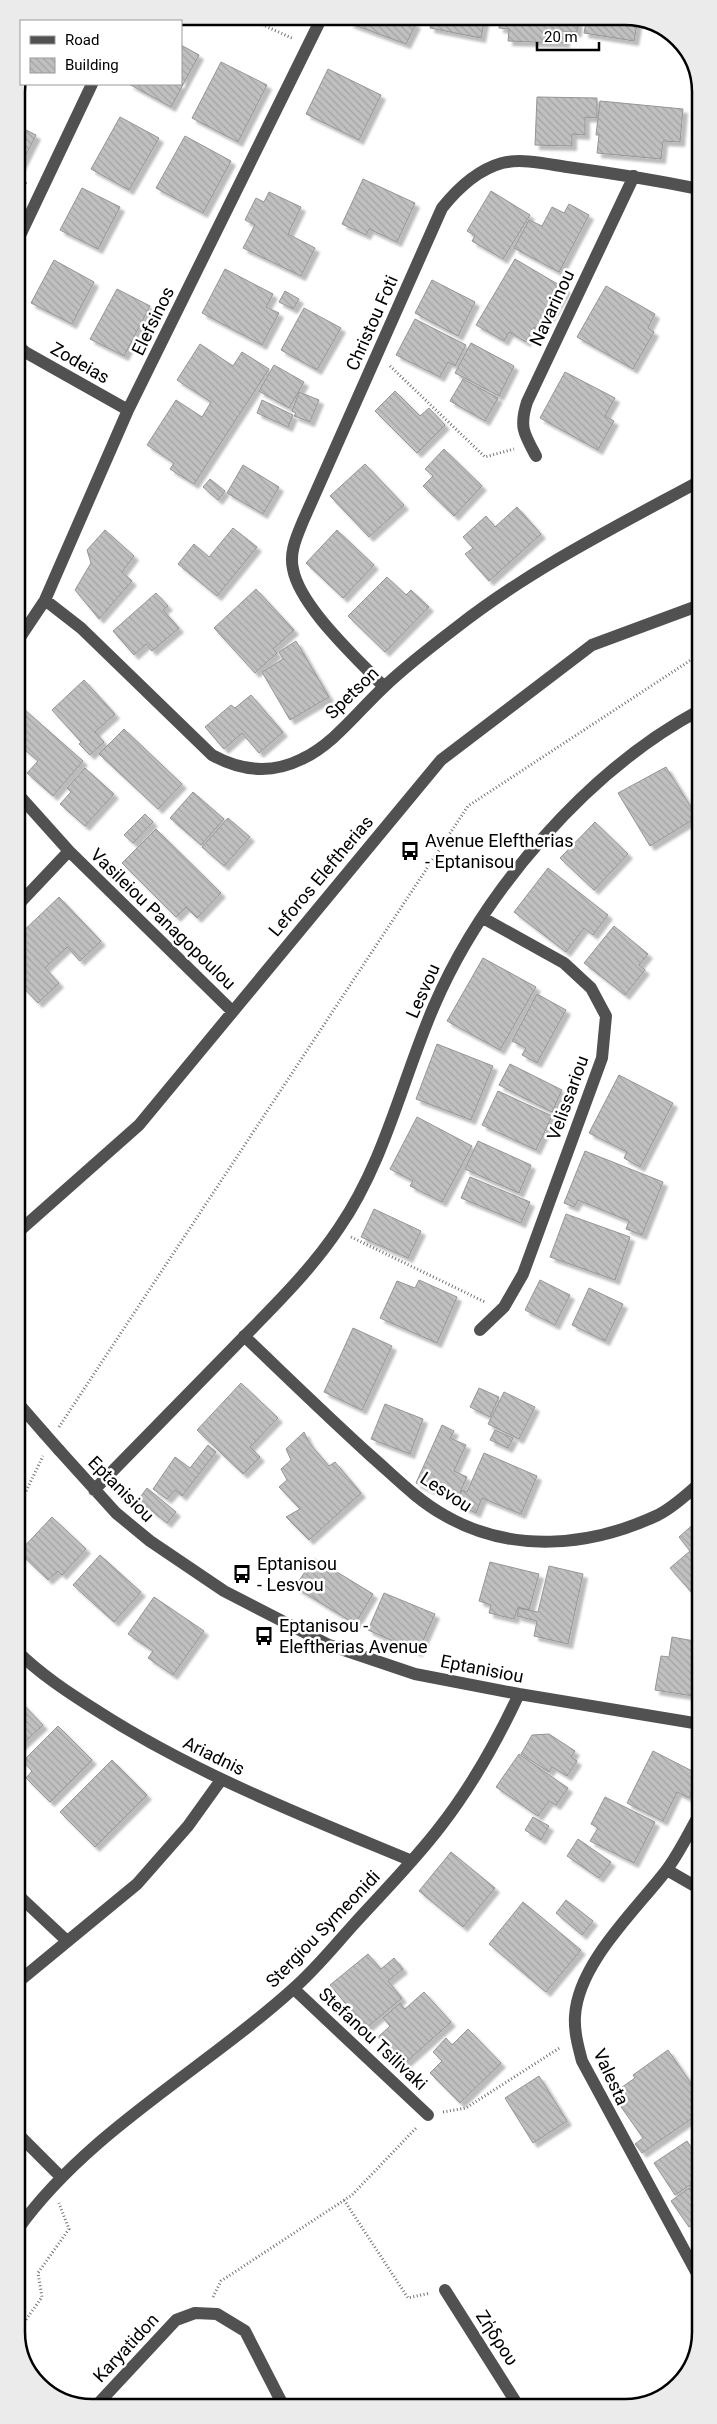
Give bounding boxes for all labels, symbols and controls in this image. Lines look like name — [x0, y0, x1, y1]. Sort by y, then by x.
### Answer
legend — [20, 20, 182, 85]
scale bar — [537, 20, 600, 52]
text: 20 m — [544, 28, 578, 46]
text: Road — [65, 31, 99, 49]
text: Building — [65, 56, 119, 74]
street label: Navarinou — [525, 266, 578, 349]
street label: Christou Foti — [341, 272, 402, 374]
street label: Elefsinos — [127, 283, 178, 358]
street label: Zodeias — [47, 337, 113, 388]
street label: Spetson — [321, 662, 383, 723]
street label: Leforos Eleftherias — [264, 811, 377, 940]
place label: Avenue Eleftherias - Eptanisou — [425, 830, 574, 872]
bus stop icon: Avenue Eleftherias - Eptanisou — [399, 840, 421, 862]
street label: Vasileiou Panagopoulou — [86, 844, 240, 993]
street label: Lesvou — [401, 960, 444, 1021]
street label: Velissariou — [543, 1053, 593, 1143]
street label: Eptanisiou — [84, 1451, 159, 1526]
street label: Lesvou — [417, 1467, 476, 1516]
place label: Eptanisou - Lesvou — [257, 1553, 337, 1595]
bus stop icon: Eptanisou - Lesvou — [231, 1563, 253, 1585]
place label: Eptanisou - Eleftherias Avenue — [279, 1615, 428, 1657]
bus stop icon: Eptanisou - Eleftherias Avenue — [253, 1625, 275, 1647]
street label: Eptanisiou — [439, 1650, 525, 1687]
street label: Ariadnis — [180, 1732, 248, 1779]
street label: Stergiou Symeonidi — [261, 1866, 384, 1992]
street label: Stefanou Tsilivaki — [315, 1983, 432, 2094]
street label: Valesta — [589, 2045, 634, 2108]
street label: Ζήδρου — [472, 2306, 523, 2369]
street label: Karyatidon — [89, 2309, 163, 2386]

